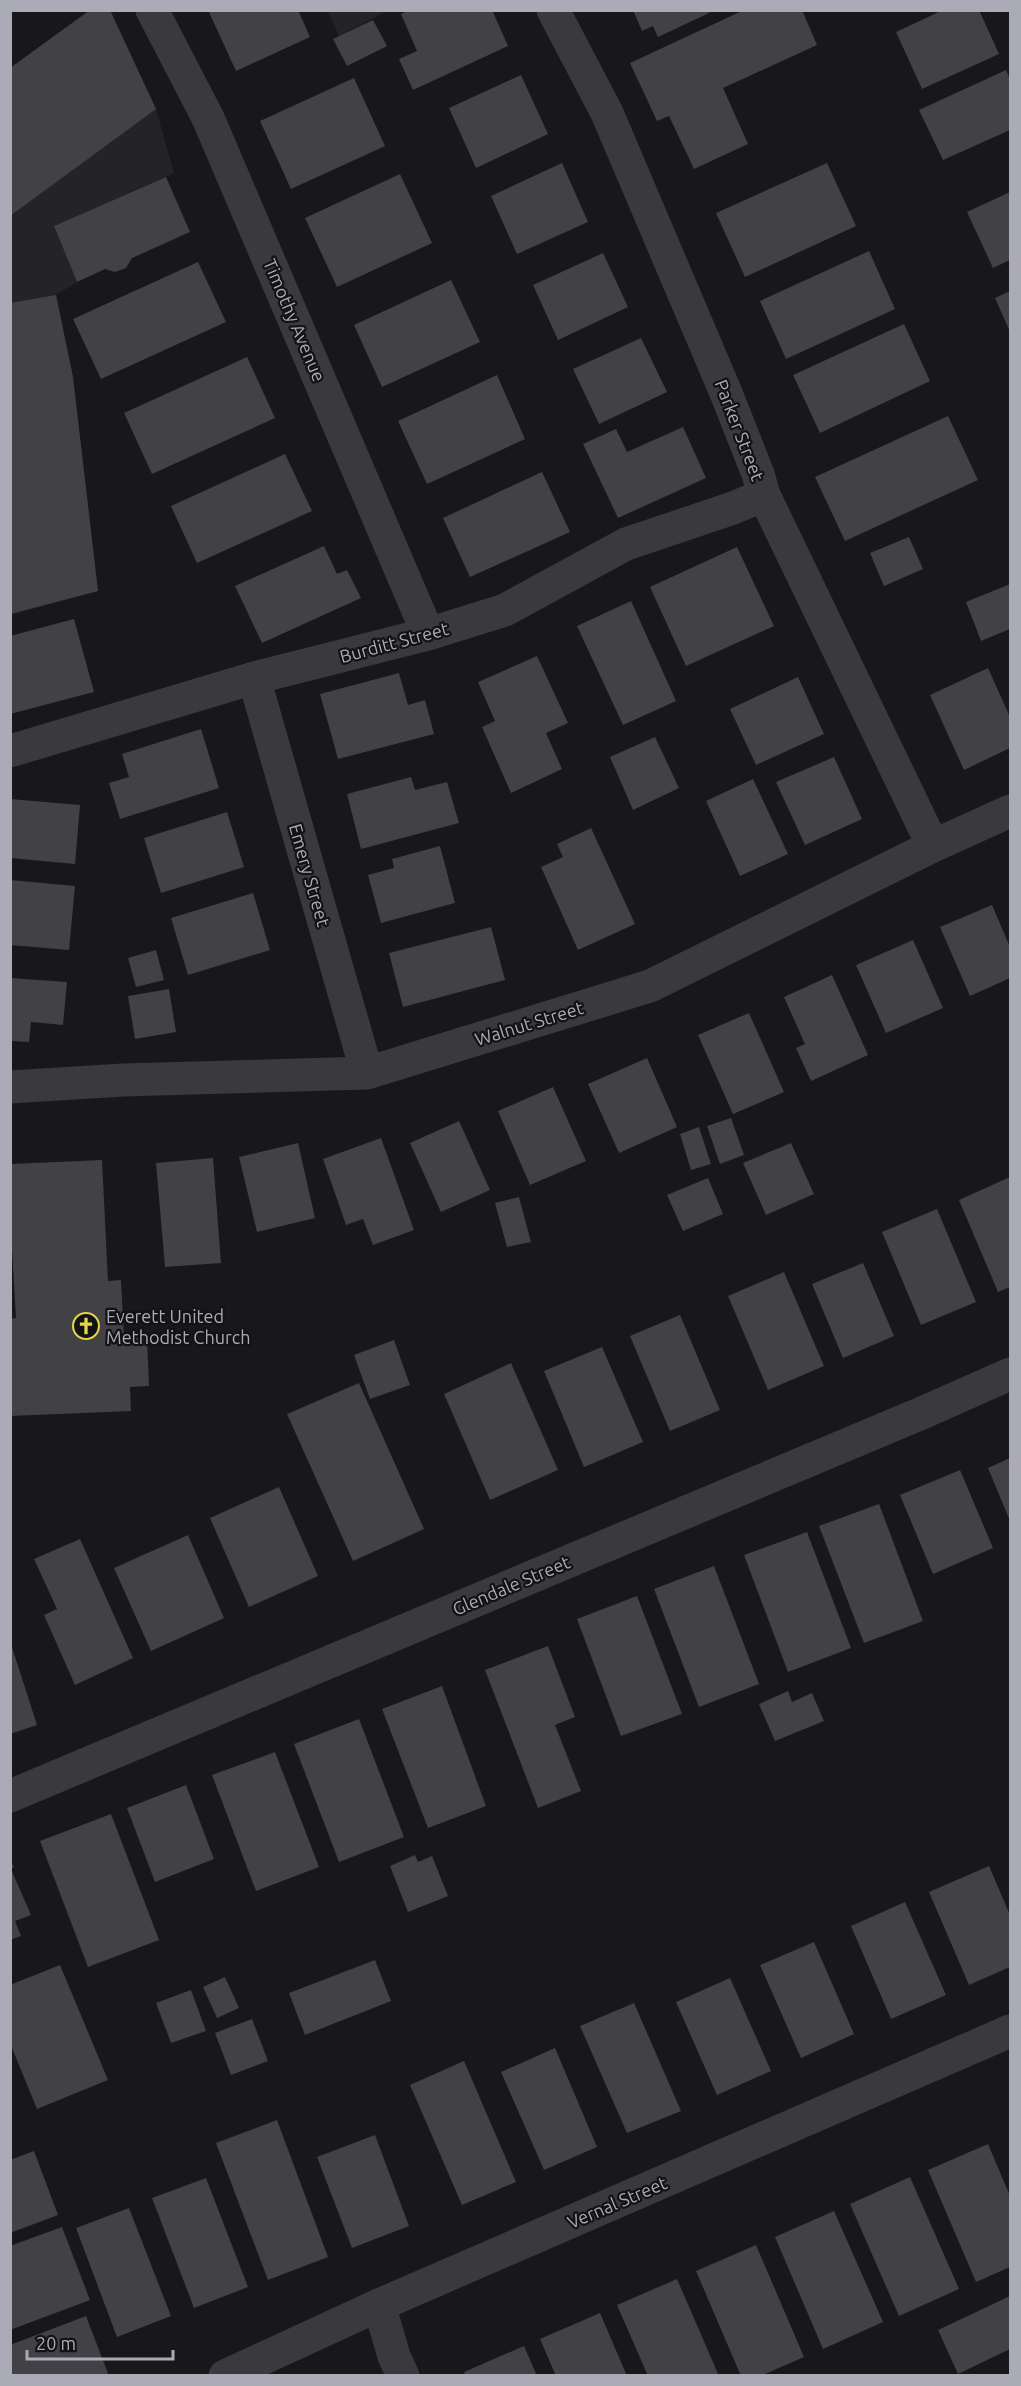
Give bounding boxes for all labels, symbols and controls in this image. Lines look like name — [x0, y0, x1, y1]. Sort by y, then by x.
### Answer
street label: Timothy Avenue — [260, 256, 330, 384]
street label: Parker Street — [712, 377, 768, 483]
street label: Burditt Street — [337, 618, 451, 666]
street label: Emery Street — [286, 821, 334, 929]
street label: Walnut Street — [472, 997, 586, 1049]
place label: Everett United Methodist Church — [106, 1306, 250, 1347]
church icon: Everett United Methodist Church — [71, 1311, 101, 1341]
street label: Glendale Street — [449, 1551, 573, 1619]
street label: Vernal Street — [564, 2172, 670, 2232]
scale bar — [27, 2323, 172, 2361]
text: 20 m — [36, 2333, 76, 2353]

